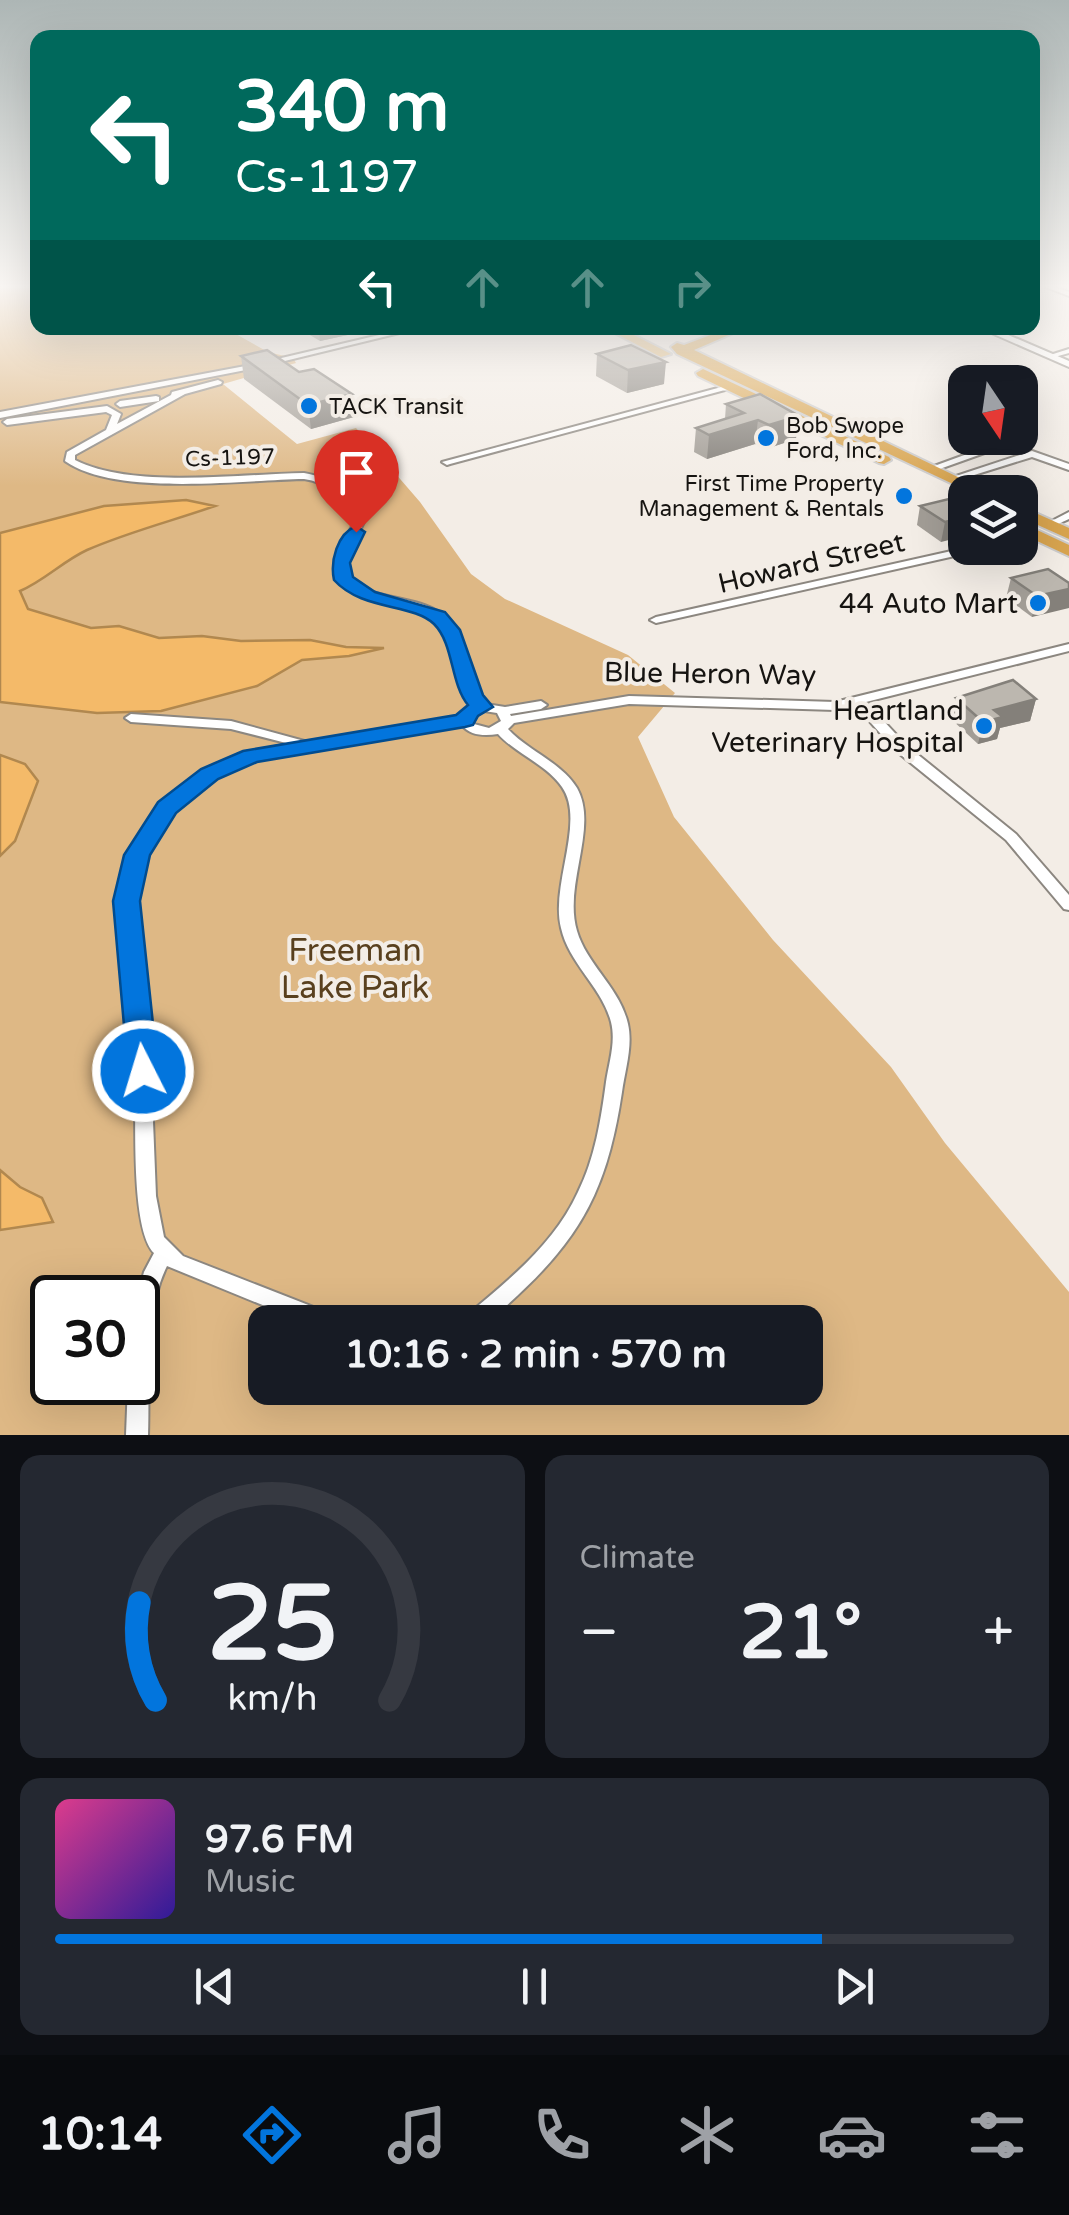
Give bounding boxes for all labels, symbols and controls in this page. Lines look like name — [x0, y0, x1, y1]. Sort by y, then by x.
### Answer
text: 340 m — [235, 66, 449, 150]
icon: left — [70, 70, 200, 200]
text: Cs-1197 — [235, 151, 419, 205]
icon: left — [350, 260, 405, 315]
icon: ahead — [455, 260, 510, 315]
icon: ahead — [560, 260, 615, 315]
icon: right — [665, 260, 720, 315]
north arrow — [948, 365, 1038, 455]
map controls — [948, 365, 1038, 565]
place label: TACK Transit — [329, 394, 464, 420]
marker: TACK Transit — [298, 395, 320, 417]
place label: Bob Swope Ford, Inc. — [786, 413, 904, 464]
marker: Bob Swope Ford, Inc. — [755, 427, 777, 449]
pin — [314, 430, 399, 533]
street label: Cs-1197 — [185, 443, 275, 473]
icon: arrive — [329, 445, 384, 500]
place label: First Time Property Management & Rentals — [639, 471, 884, 522]
button: layers — [948, 475, 1038, 565]
marker: First Time Property Management & Rentals — [893, 485, 915, 507]
street label: Howard Street — [715, 525, 908, 601]
place label: 44 Auto Mart — [839, 587, 1018, 621]
marker: 44 Auto Mart — [1027, 592, 1049, 614]
street label: Blue Heron Way — [604, 655, 816, 693]
place label: Heartland Veterinary Hospital — [711, 694, 964, 760]
marker: Heartland Veterinary Hospital — [973, 715, 995, 737]
park label: Freeman Lake Park — [281, 932, 429, 1007]
position arrow — [91, 1019, 195, 1123]
speed limit sign: 30 — [30, 1275, 160, 1405]
text: 10:16 · 2 min · 570 m — [344, 1332, 727, 1378]
text: Climate — [580, 1539, 695, 1577]
text: 25 — [207, 1563, 338, 1688]
text: 21° — [740, 1588, 862, 1678]
text: − — [580, 1600, 619, 1666]
text: + — [983, 1600, 1014, 1666]
text: km/h — [227, 1677, 317, 1720]
text: 97.6 FM — [205, 1817, 354, 1863]
text: Music — [205, 1863, 295, 1901]
icon: previous — [187, 1959, 242, 2014]
icon: pause — [507, 1959, 562, 2014]
icon: next — [827, 1959, 882, 2014]
icon: directions — [237, 2100, 307, 2170]
icon: music — [382, 2100, 452, 2170]
icon: phone — [527, 2100, 597, 2170]
icon: climate — [672, 2100, 742, 2170]
icon: car — [817, 2100, 887, 2170]
icon: filters — [962, 2100, 1032, 2170]
text: 10:14 — [37, 2108, 162, 2162]

